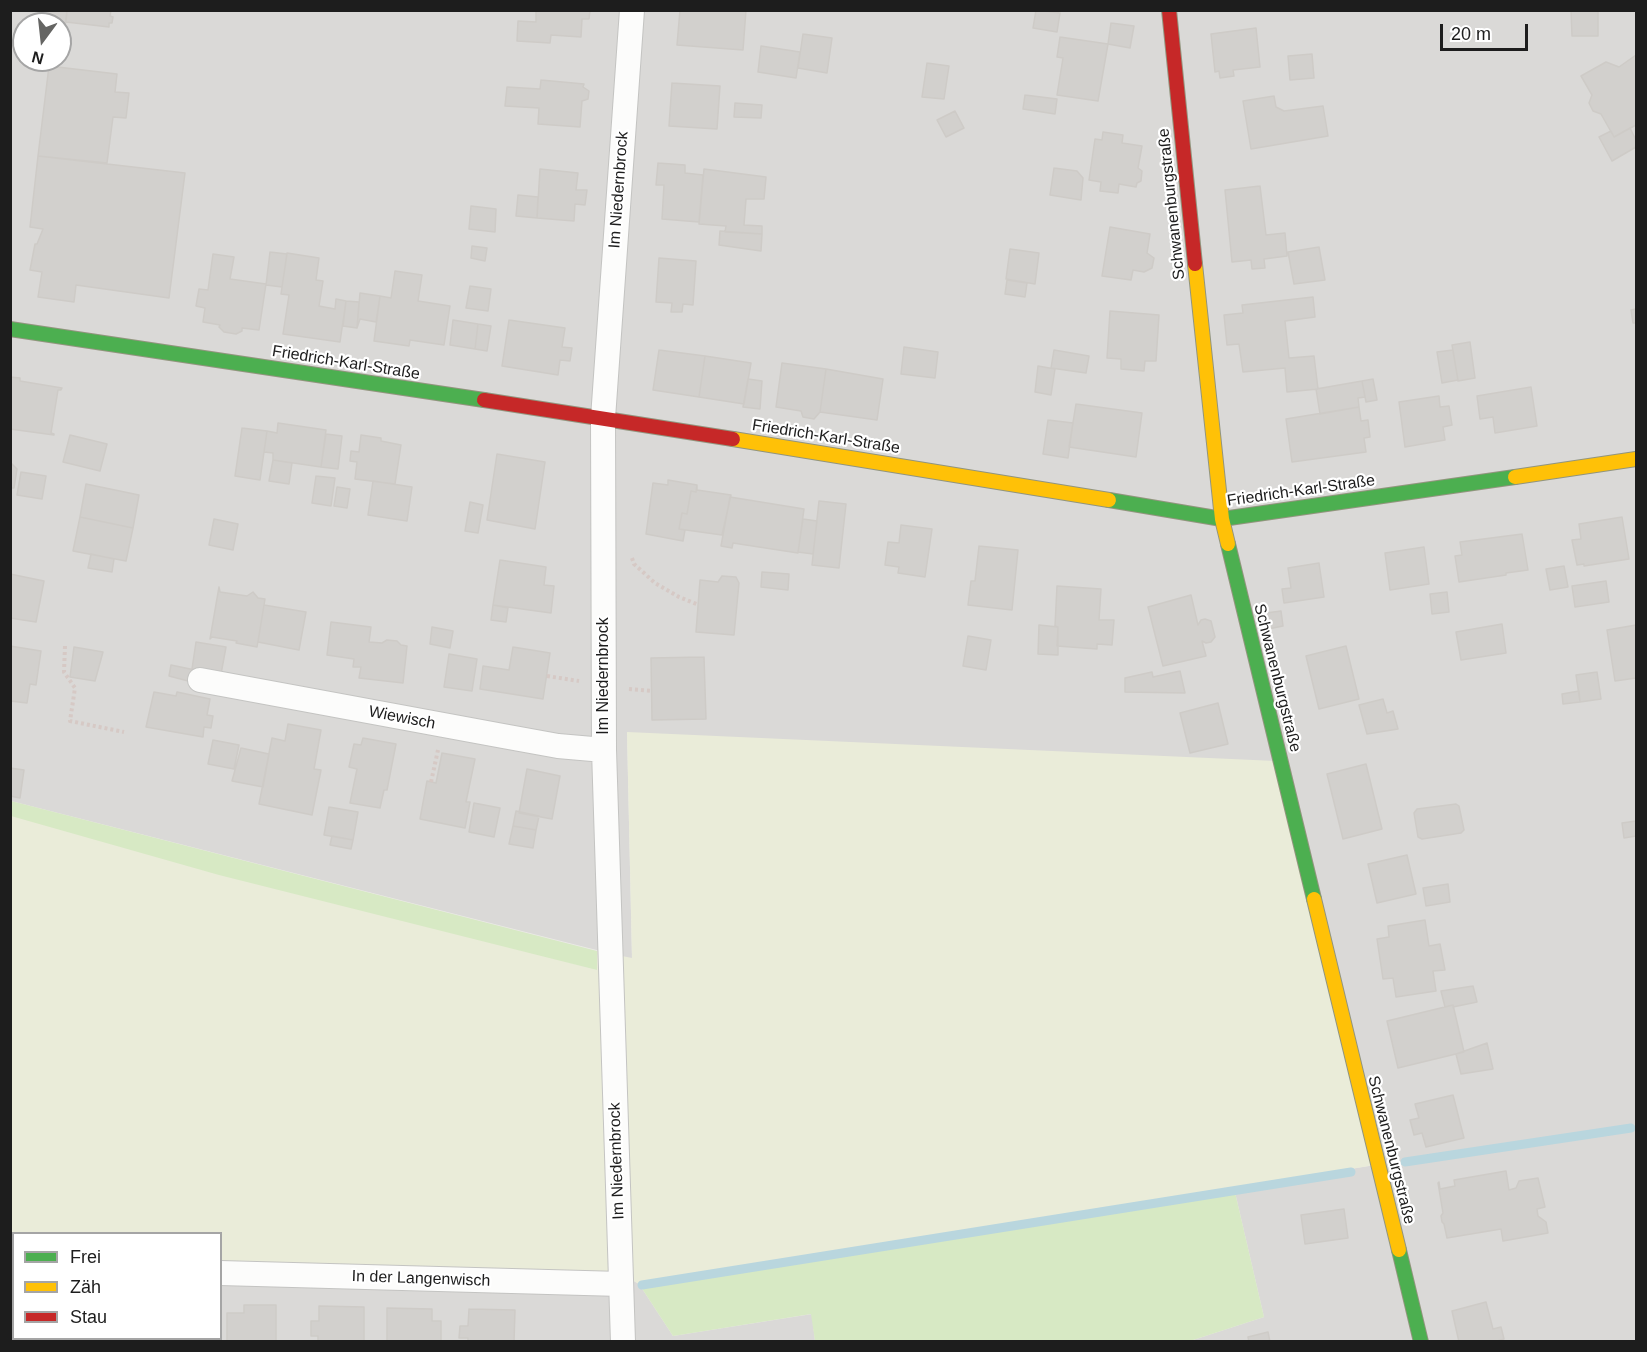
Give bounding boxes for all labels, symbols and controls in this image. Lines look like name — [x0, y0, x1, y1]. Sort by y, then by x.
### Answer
north arrow — [12, 12, 72, 72]
scale bar — [1443, 12, 1532, 50]
text: 20 m — [1451, 24, 1491, 44]
text: N — [30, 48, 46, 68]
street label: Schwanenburgstraße — [1155, 127, 1189, 281]
street label: Im Niedernbrock — [605, 131, 633, 249]
street label: Friedrich-Karl-Straße — [271, 342, 421, 384]
street label: Friedrich-Karl-Straße — [751, 416, 901, 458]
street label: Friedrich-Karl-Straße — [1226, 471, 1376, 511]
street label: Schwanenburgstraße — [1249, 602, 1305, 754]
street label: Im Niedernbrock — [594, 617, 614, 735]
street label: Wiewisch — [367, 702, 437, 734]
street label: Schwanenburgstraße — [1363, 1074, 1419, 1226]
street label: Im Niedernbrock — [605, 1102, 629, 1220]
legend — [12, 1232, 222, 1340]
text: Frei — [70, 1247, 101, 1267]
street label: In der Langenwisch — [351, 1267, 491, 1291]
text: Zäh — [70, 1277, 101, 1297]
text: Stau — [70, 1307, 107, 1327]

